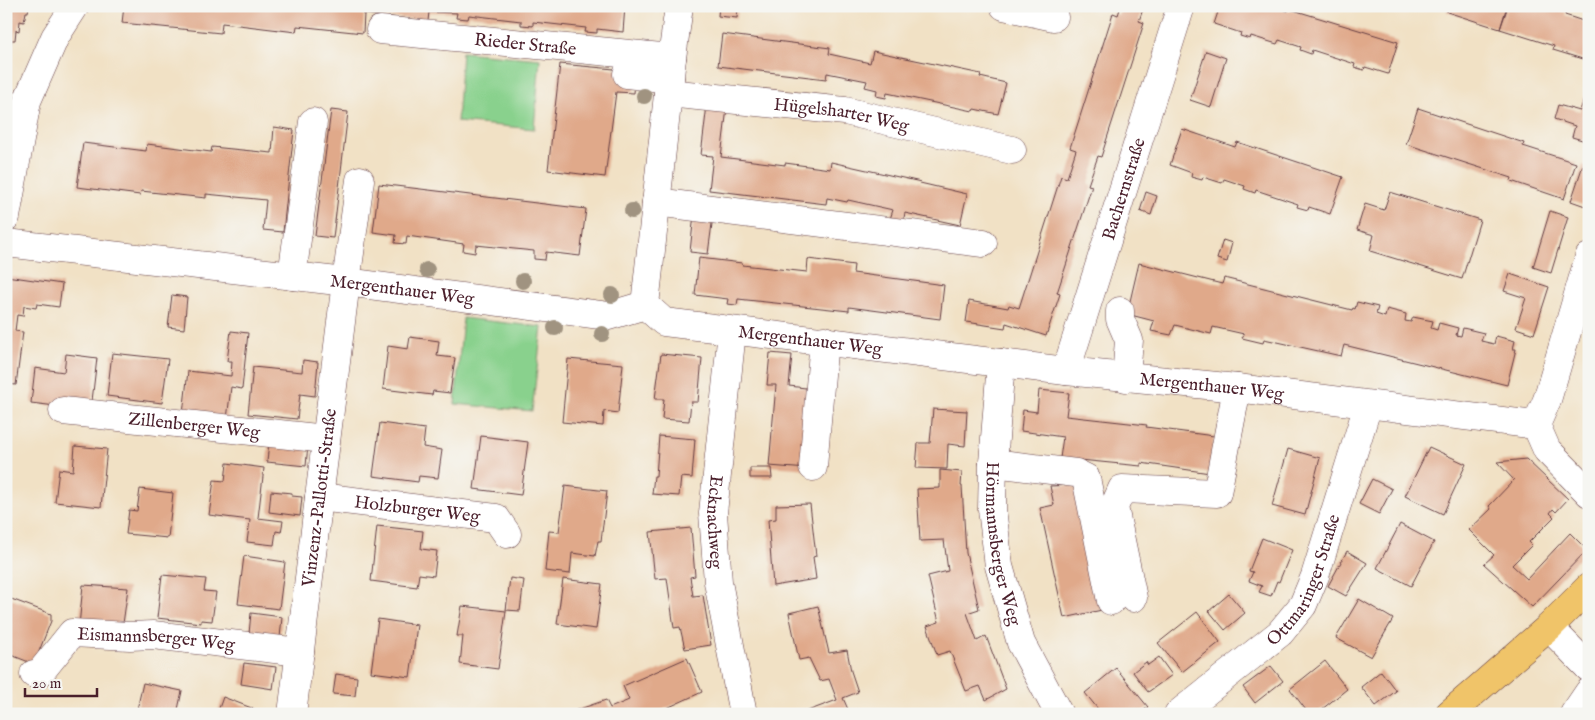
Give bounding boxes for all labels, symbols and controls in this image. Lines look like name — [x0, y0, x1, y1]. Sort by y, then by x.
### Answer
street label: Rieder Straße — [473, 29, 577, 62]
street label: Hügelsharter Weg — [773, 94, 911, 139]
street label: Bachernstraße — [1098, 135, 1152, 243]
street label: Mergenthauer Weg — [329, 270, 476, 312]
street label: Mergenthauer Weg — [737, 321, 884, 362]
street label: Mergenthauer Weg — [1138, 368, 1285, 407]
street label: Vinzenz-Pallotti-Straße — [298, 407, 343, 589]
street label: Zillenberger Weg — [127, 408, 261, 445]
street label: Hörmannsberger Weg — [979, 461, 1026, 629]
street label: Ecknachweg — [700, 474, 727, 570]
street label: Holzburger Weg — [353, 491, 482, 529]
street label: Ottmaringer Straße — [1263, 512, 1346, 652]
street label: Eismannsberger Weg — [77, 623, 236, 657]
scale bar — [25, 665, 98, 697]
text: 20 m — [32, 674, 62, 693]

